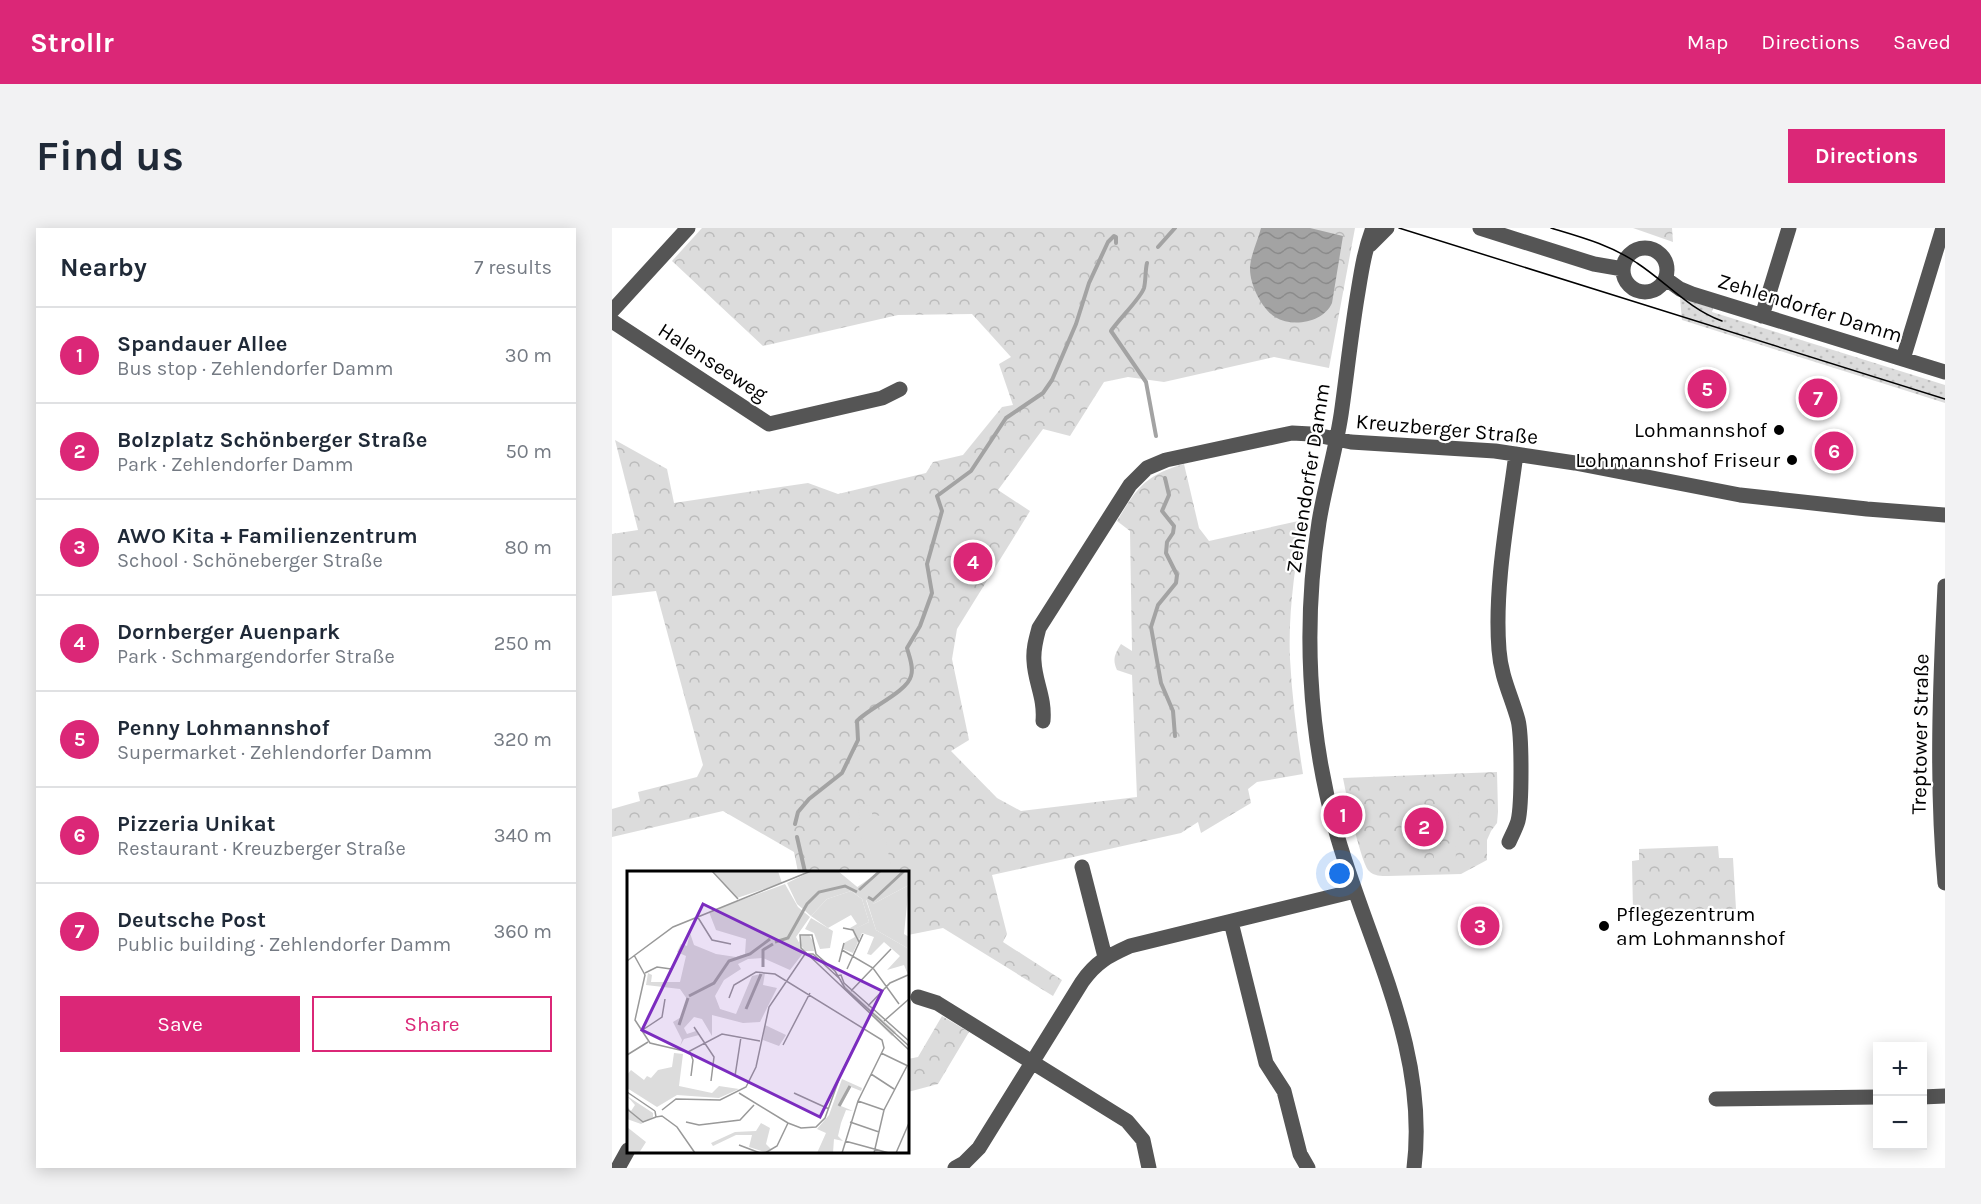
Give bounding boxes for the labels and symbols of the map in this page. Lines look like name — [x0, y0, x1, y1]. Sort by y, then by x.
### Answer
street label: Zehlendorfer Damm — [1715, 268, 1905, 348]
street label: Halenseeweg — [654, 318, 772, 406]
pin: 5 — [1688, 366, 1726, 412]
pin: 7 — [1798, 376, 1838, 420]
street label: Zehlendorfer Damm — [1281, 381, 1335, 575]
street label: Kreuzberger Straße — [1355, 409, 1539, 449]
place label: Lohmannshof — [1634, 418, 1768, 442]
marker: Lohmannshof — [1772, 423, 1786, 437]
pin: 6 — [1814, 428, 1854, 474]
place label: Lohmannshof Friseur — [1575, 448, 1780, 472]
marker: Lohmannshof Friseur — [1785, 453, 1799, 467]
pin: 4 — [954, 540, 992, 584]
street label: Treptower Straße — [1907, 653, 1933, 815]
pin: 1 — [1324, 792, 1362, 838]
pin: 2 — [1404, 804, 1444, 850]
your location — [1325, 859, 1354, 888]
inset map — [627, 871, 909, 1153]
place label: Pflegezentrum am Lohmannshof — [1616, 902, 1786, 950]
pin: 3 — [1460, 904, 1500, 948]
marker: Pflegezentrum am Lohmannshof — [1597, 919, 1611, 933]

